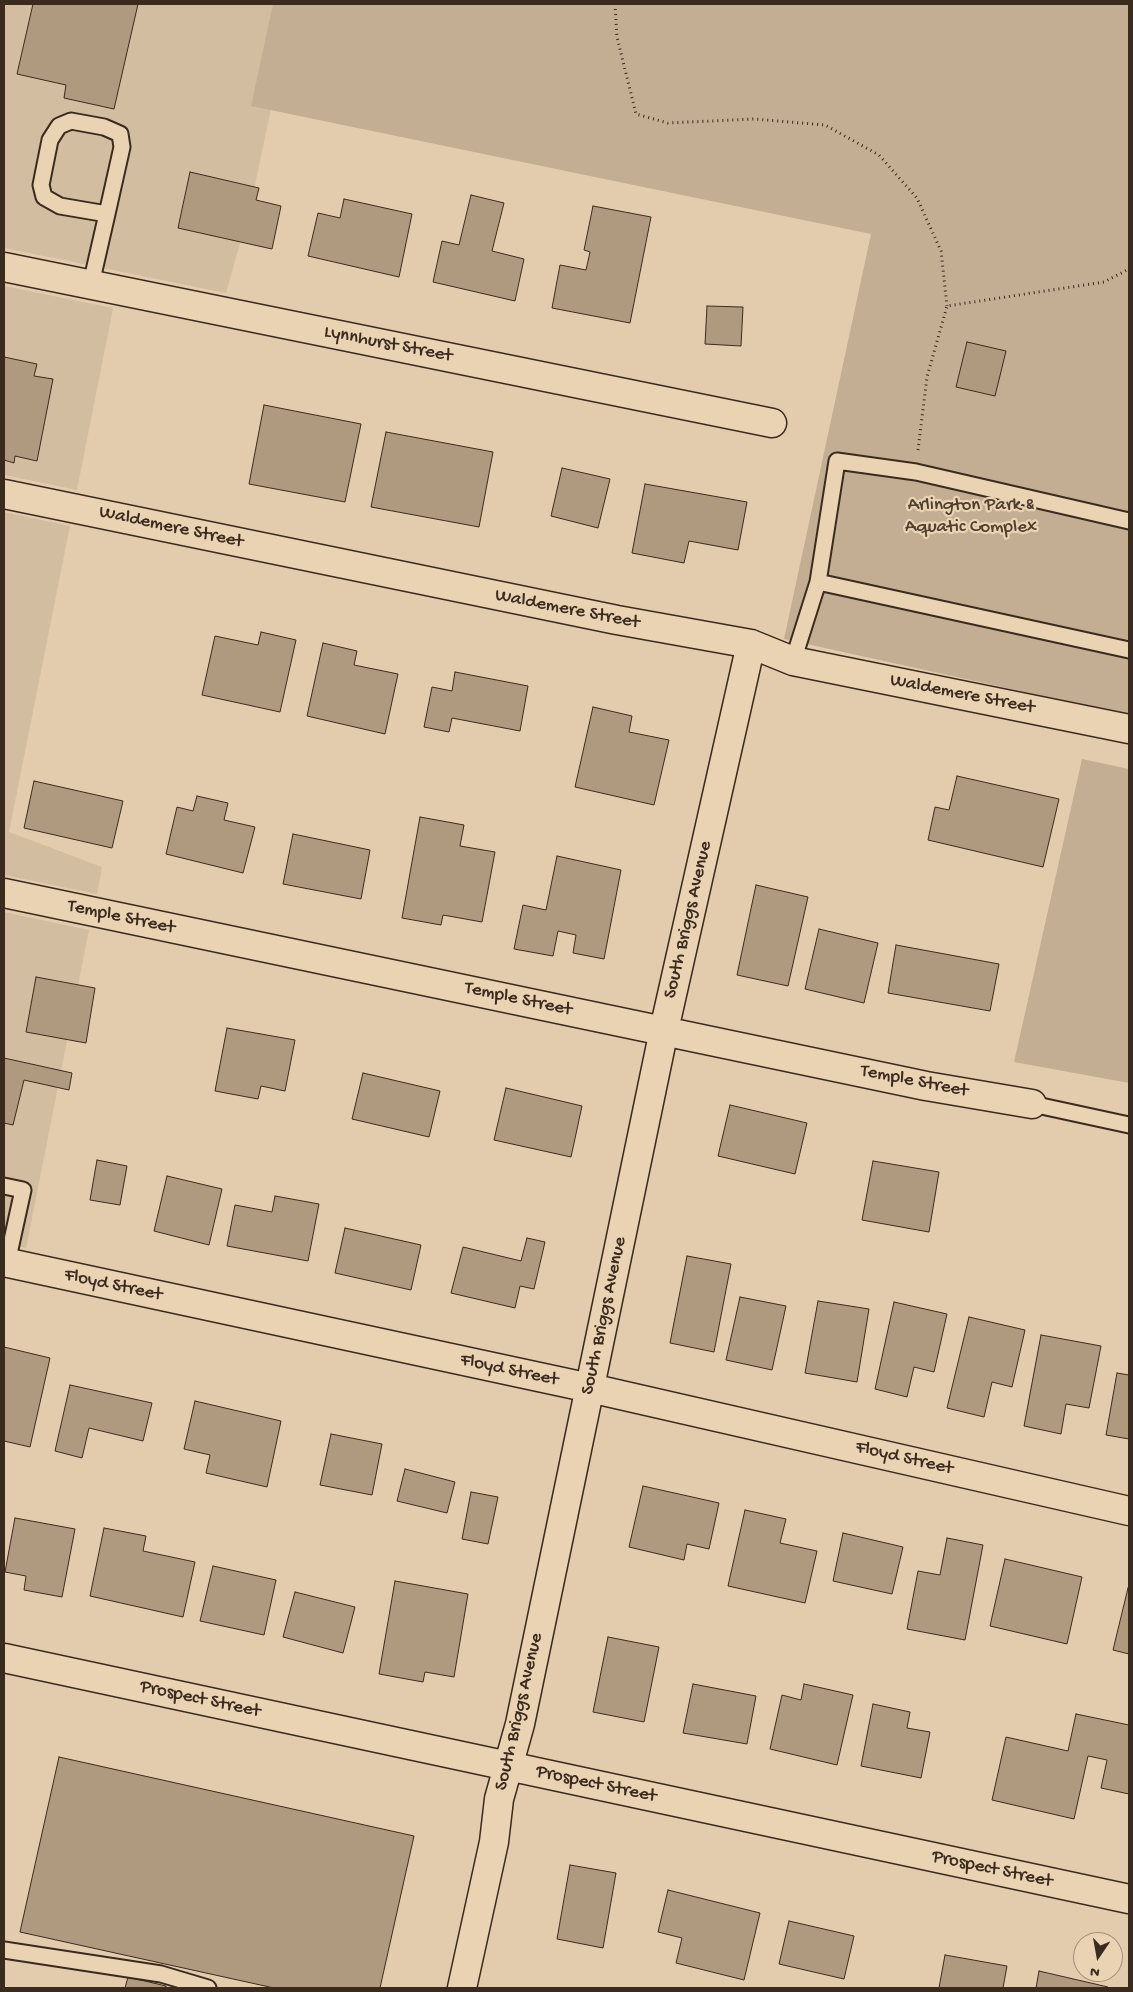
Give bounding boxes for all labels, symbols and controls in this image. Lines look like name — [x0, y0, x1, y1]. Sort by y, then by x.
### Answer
street label: Lynnhurst Street — [322, 321, 454, 369]
park label: Arlington Park & Aquatic Complex — [905, 495, 1037, 539]
street label: Waldemere Street — [97, 502, 245, 554]
street label: Waldemere Street — [493, 585, 641, 635]
street label: Waldemere Street — [888, 670, 1036, 720]
street label: South Briggs Avenue — [660, 839, 718, 1001]
street label: Temple Street — [65, 896, 177, 940]
street label: Temple Street — [462, 978, 574, 1022]
street label: Temple Street — [858, 1060, 970, 1104]
street label: South Briggs Avenue — [577, 1235, 633, 1397]
street label: Floyd Street — [62, 1265, 164, 1307]
street label: Floyd Street — [458, 1350, 560, 1392]
street label: Floyd Street — [853, 1437, 955, 1481]
street label: South Briggs Avenue — [491, 1631, 549, 1793]
street label: Prospect Street — [138, 1676, 262, 1724]
street label: Prospect Street — [534, 1761, 658, 1809]
street label: Prospect Street — [930, 1846, 1054, 1894]
north arrow — [1073, 1932, 1123, 1982]
text: N — [1089, 1962, 1101, 1980]

